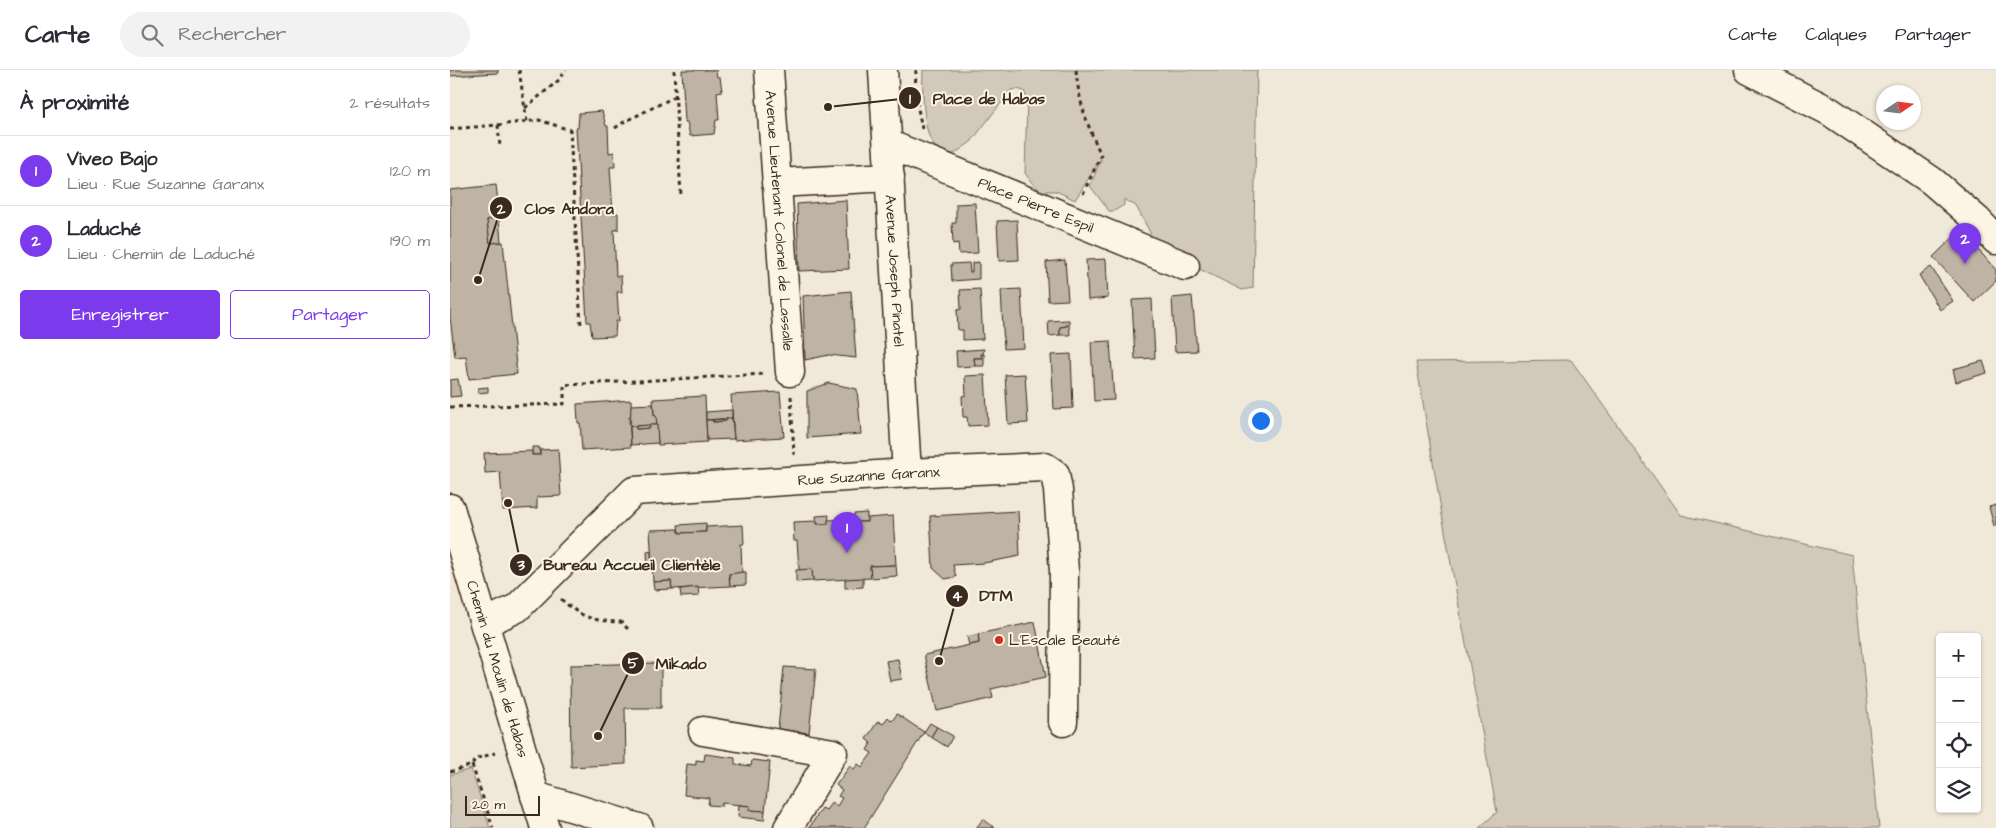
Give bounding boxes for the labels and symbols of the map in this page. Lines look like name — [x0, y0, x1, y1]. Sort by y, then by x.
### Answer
callout: Place de Habas — [898, 83, 1055, 114]
north arrow — [1876, 85, 1921, 130]
text: Place de Habas — [933, 88, 1045, 110]
text: 1 — [909, 89, 911, 110]
street label: Avenue Lieutenant Colonel de Lassalle — [760, 90, 799, 352]
street label: Place Pierre Espil — [975, 172, 1097, 238]
callout: Clos Andora — [489, 193, 624, 224]
street label: Avenue Joseph Pinatel — [880, 194, 910, 347]
text: Clos Andora — [524, 198, 615, 220]
text: 2 — [496, 199, 506, 220]
pin: 2 — [1949, 223, 1981, 264]
your location — [1248, 408, 1274, 434]
street label: Rue Suzanne Garanx — [797, 461, 941, 491]
pin: 1 — [831, 512, 863, 553]
callout: Bureau Accueil Clientèle — [508, 549, 731, 580]
text: Bureau Accueil Clientèle — [543, 554, 721, 576]
text: 3 — [516, 555, 525, 576]
street label: Chemin du Moulin de Habas — [462, 578, 534, 761]
callout: DTM — [944, 580, 1023, 611]
text: DTM — [979, 585, 1013, 607]
text: 4 — [952, 586, 963, 607]
place label: L'Escale Beauté — [1009, 630, 1120, 651]
marker: L'Escale Beauté — [993, 634, 1005, 646]
callout: Mikado — [620, 647, 716, 678]
text: 5 — [628, 653, 639, 674]
text: Mikado — [656, 653, 707, 675]
scale bar — [465, 793, 540, 816]

